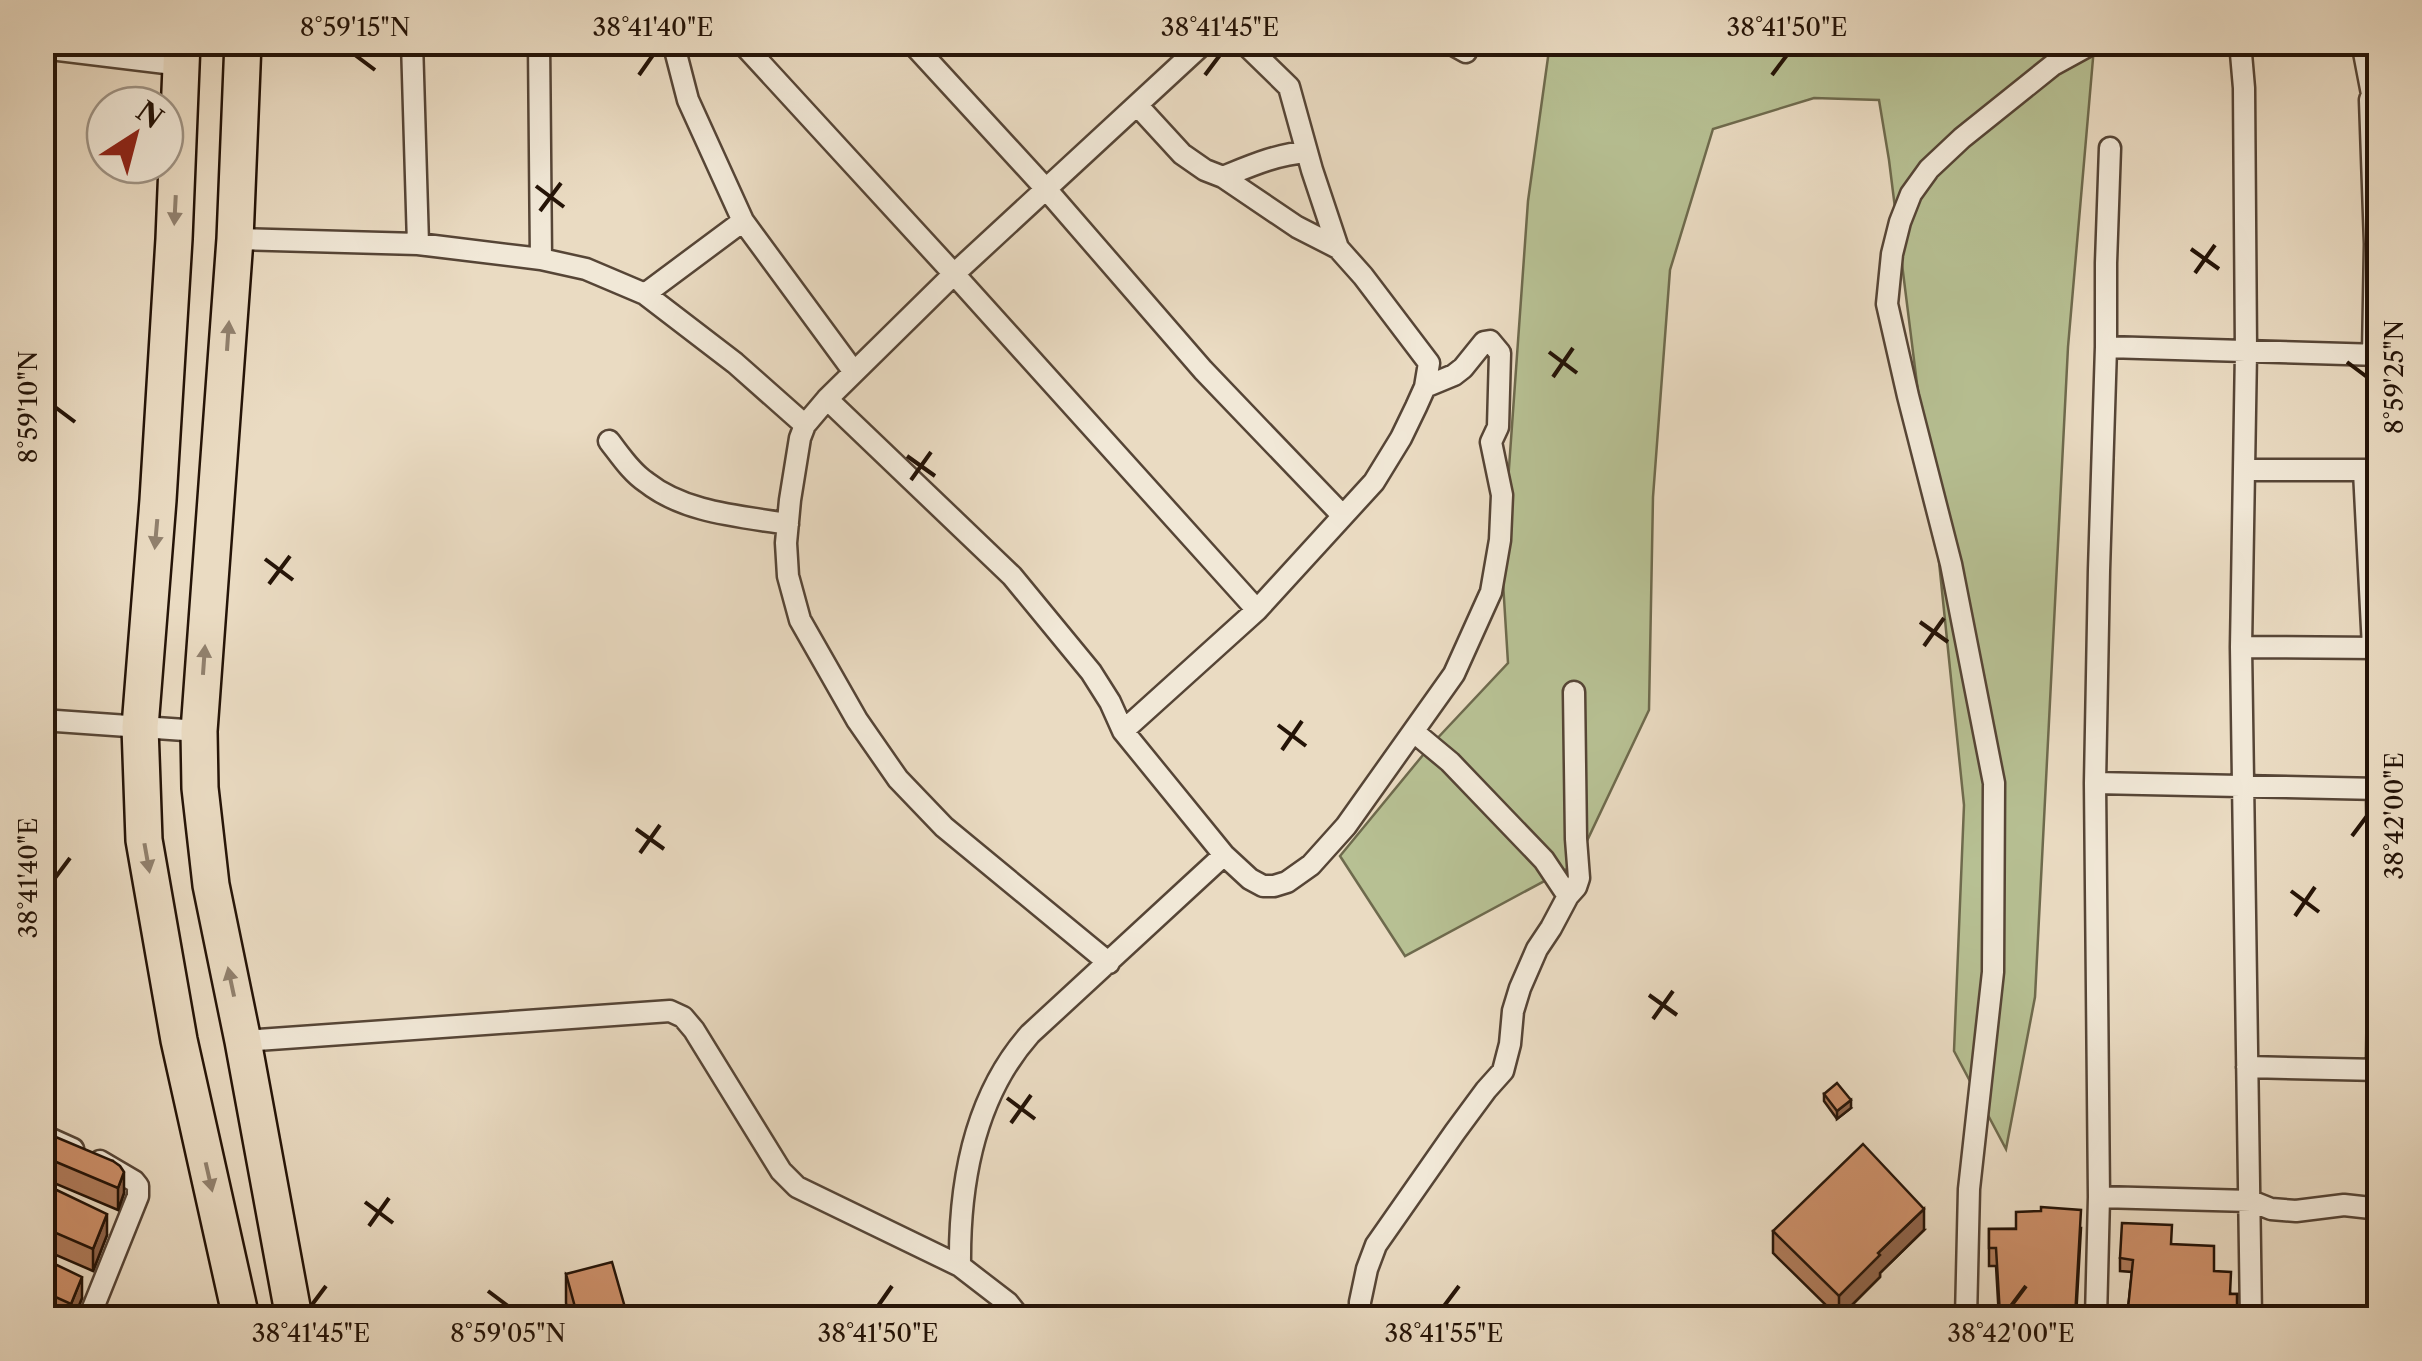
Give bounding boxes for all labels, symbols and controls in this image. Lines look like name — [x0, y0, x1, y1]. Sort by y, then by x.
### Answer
text: 8°59'15"N — [300, 12, 410, 43]
text: 38°41'40"E — [593, 12, 713, 43]
text: 38°41'45"E — [1161, 12, 1279, 43]
text: 38°41'50"E — [1726, 12, 1848, 43]
north arrow — [85, 85, 185, 185]
text: N — [130, 94, 170, 136]
one-way arrow — [167, 194, 183, 226]
one-way arrow — [221, 319, 237, 351]
text: 8°59'25"N — [2379, 320, 2410, 434]
text: 8°59'10"N — [13, 351, 44, 463]
one-way arrow — [147, 519, 163, 551]
one-way arrow — [197, 643, 213, 675]
text: 38°42'00"E — [2379, 752, 2410, 880]
text: 38°41'40"E — [13, 818, 44, 938]
one-way arrow — [140, 843, 155, 875]
one-way arrow — [223, 966, 239, 997]
one-way arrow — [202, 1162, 218, 1193]
text: 38°41'45"E — [252, 1318, 370, 1349]
text: 8°59'05"N — [450, 1318, 566, 1349]
text: 38°41'50"E — [817, 1318, 939, 1349]
text: 38°41'55"E — [1385, 1318, 1503, 1349]
text: 38°42'00"E — [1947, 1318, 2075, 1349]

